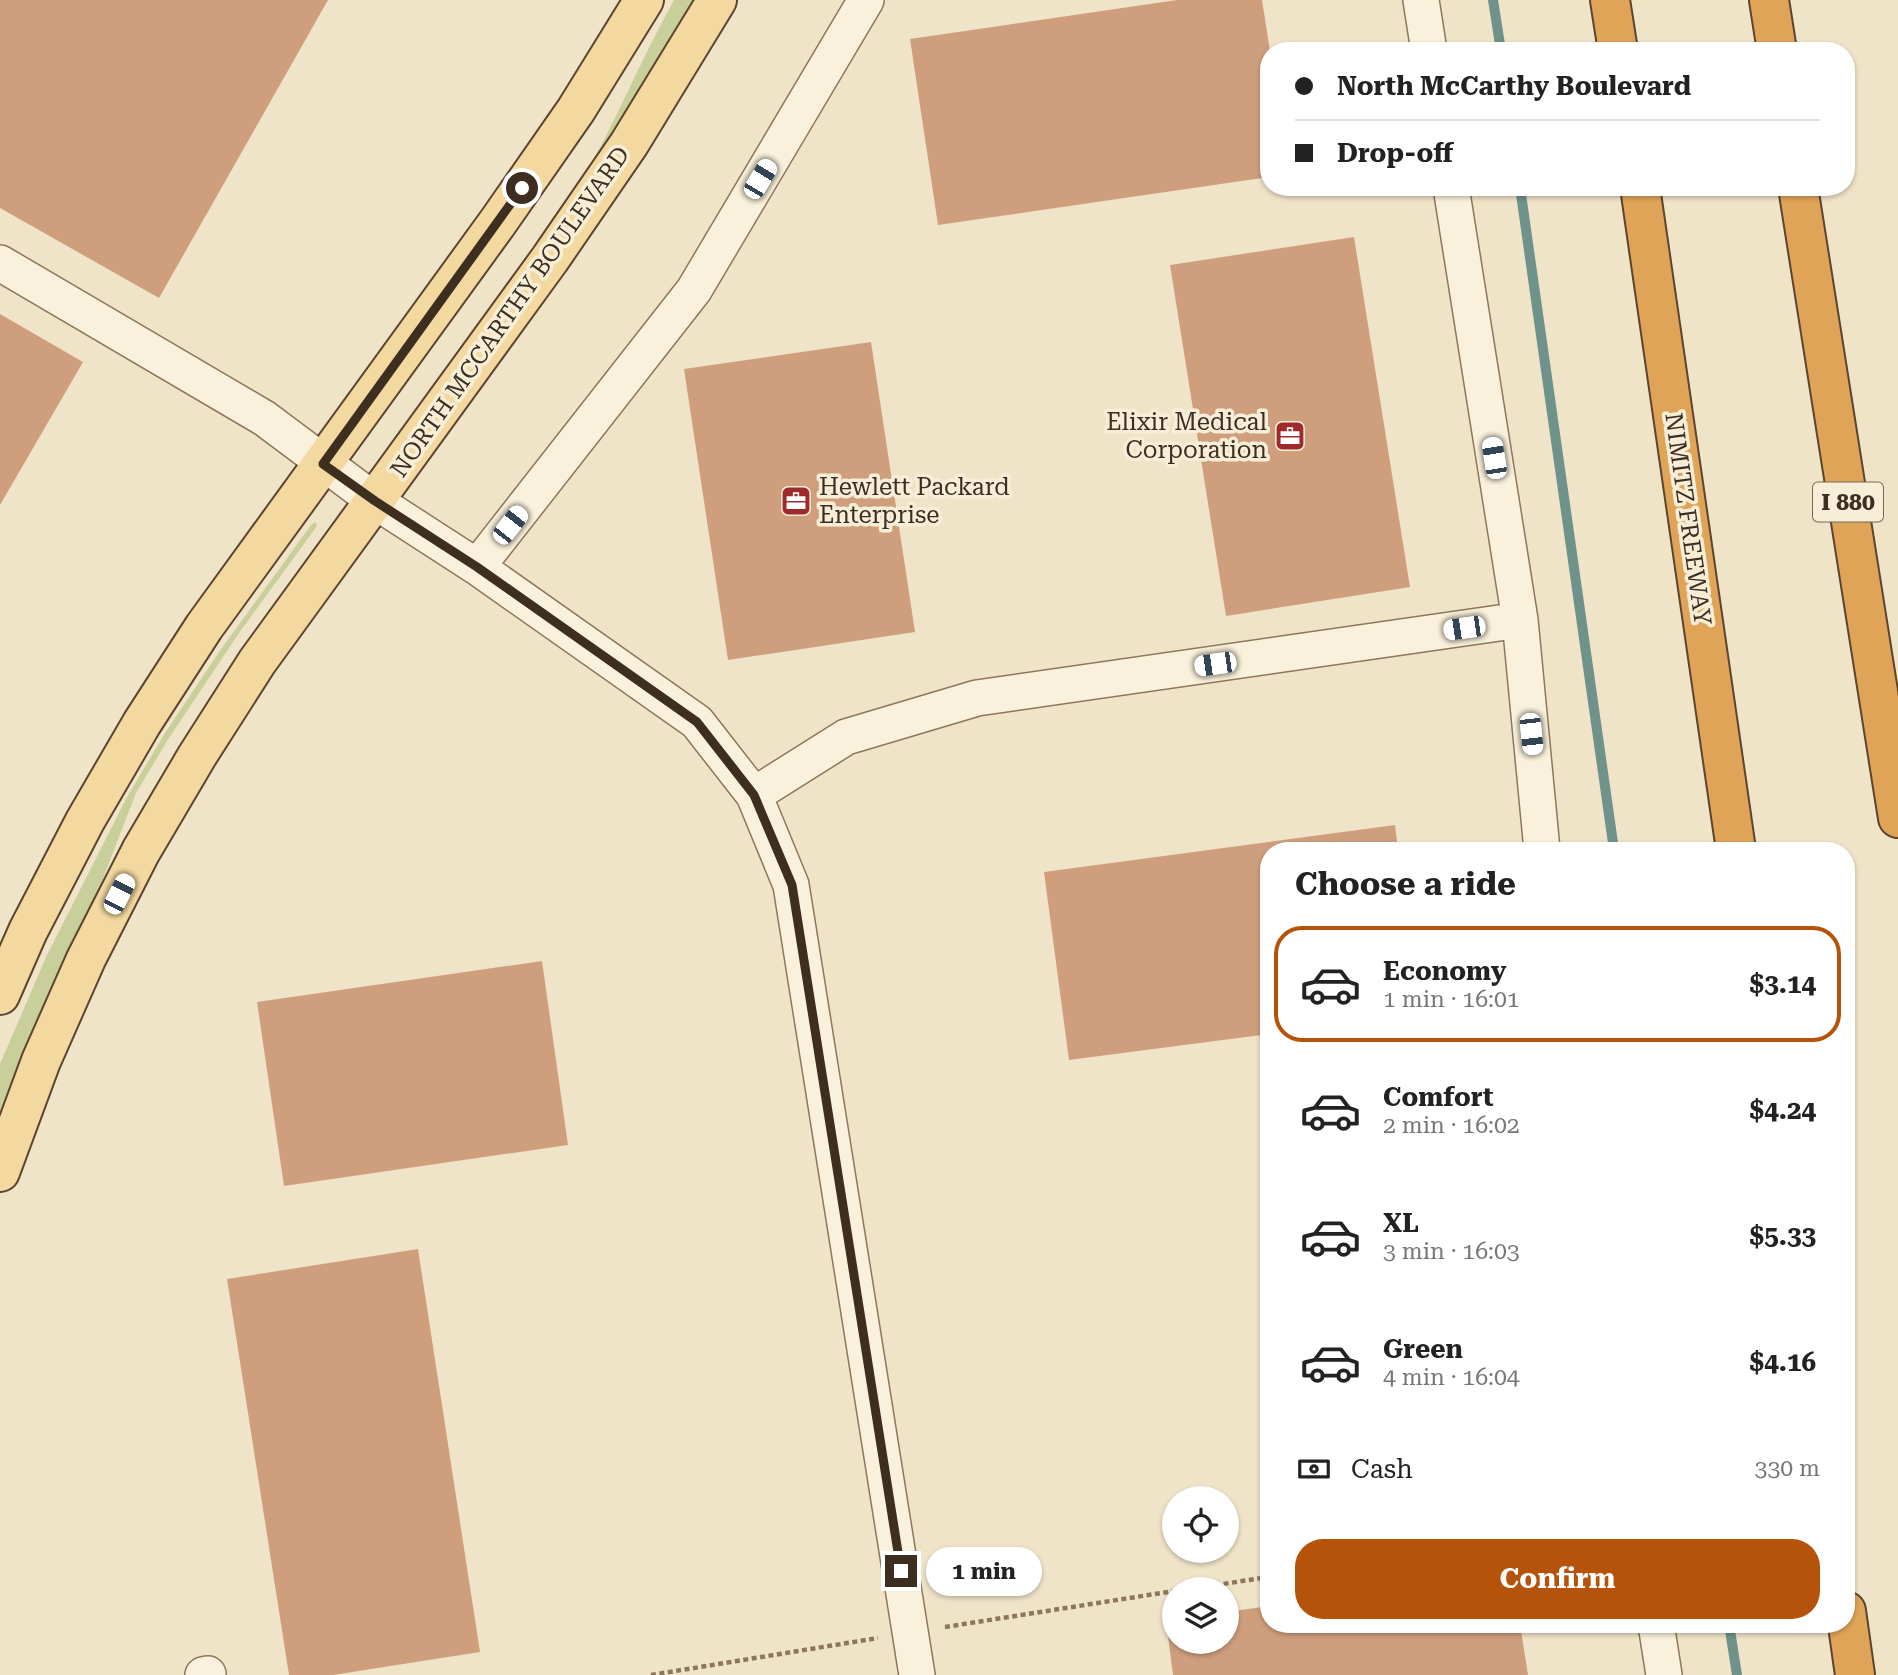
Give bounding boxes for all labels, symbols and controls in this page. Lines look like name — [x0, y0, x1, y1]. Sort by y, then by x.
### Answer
text: North McCarthy Boulevard — [1337, 71, 1691, 101]
text: Drop-off — [1337, 138, 1453, 168]
street label: NORTH MCCARTHY BOULEVARD — [385, 141, 635, 483]
car — [741, 156, 780, 202]
route start — [506, 172, 538, 204]
place label: Elixir Medical Corporation — [1106, 408, 1267, 464]
street label: NIMITZ FREEWAY — [1659, 411, 1717, 628]
office icon: Elixir Medical Corporation — [1273, 419, 1307, 453]
car — [1481, 436, 1508, 480]
place label: Hewlett Packard Enterprise — [819, 473, 1010, 529]
road number: I 880 — [1813, 482, 1883, 522]
office icon: Hewlett Packard Enterprise — [779, 484, 813, 518]
car — [489, 502, 532, 548]
car — [1442, 615, 1487, 641]
car — [1193, 651, 1238, 677]
car — [1519, 712, 1544, 756]
text: Choose a ride — [1295, 865, 1516, 903]
car — [101, 871, 138, 917]
icon: car — [1299, 953, 1362, 1016]
text: Economy — [1383, 956, 1506, 986]
text: $3.14 — [1750, 969, 1816, 999]
text: 1 min · 16:01 — [1383, 986, 1520, 1013]
icon: car — [1299, 1079, 1362, 1142]
text: Comfort — [1383, 1082, 1493, 1112]
text: $4.24 — [1750, 1095, 1816, 1125]
text: 2 min · 16:02 — [1383, 1112, 1520, 1139]
icon: car — [1299, 1205, 1362, 1268]
text: XL — [1383, 1208, 1419, 1238]
text: $5.33 — [1750, 1221, 1816, 1251]
text: 3 min · 16:03 — [1383, 1238, 1520, 1265]
icon: car — [1299, 1331, 1362, 1394]
text: Green — [1383, 1334, 1463, 1364]
text: $4.16 — [1750, 1347, 1816, 1377]
text: 4 min · 16:04 — [1383, 1364, 1520, 1391]
icon: cash — [1295, 1450, 1333, 1488]
text: Cash — [1351, 1454, 1413, 1484]
text: 330 m — [1755, 1455, 1820, 1482]
map controls — [1162, 1486, 1239, 1654]
button: locate — [1162, 1486, 1239, 1563]
button: Confirm — [1295, 1539, 1820, 1619]
callout: 1 min — [926, 1546, 1041, 1596]
route end — [885, 1555, 917, 1587]
text: 1 min — [952, 1558, 1016, 1585]
button: layers — [1162, 1577, 1239, 1654]

